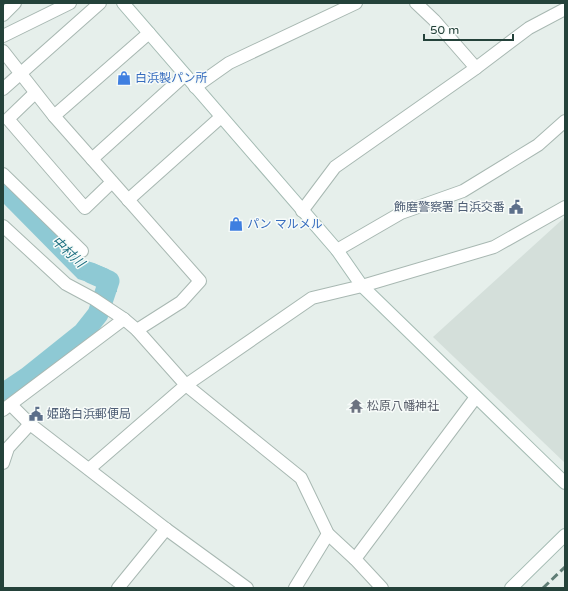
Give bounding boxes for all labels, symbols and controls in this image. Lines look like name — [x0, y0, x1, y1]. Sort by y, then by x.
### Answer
scale bar — [424, 16, 513, 42]
text: 50 m — [430, 23, 459, 37]
shop icon: 白浜製パン所 — [116, 70, 132, 86]
place label: 白浜製パン所 — [135, 71, 208, 85]
public building icon: 飾磨警察署 白浜交番 — [508, 199, 524, 215]
place label: 飾磨警察署 白浜交番 — [394, 200, 505, 214]
shop icon: パン マルメル — [228, 216, 244, 232]
place label: パン マルメル — [247, 217, 323, 231]
water label: 中村川 — [48, 233, 89, 273]
temple icon: 松原八幡神社 — [348, 398, 364, 414]
place label: 松原八幡神社 — [367, 399, 439, 413]
public building icon: 姫路白浜郵便局 — [28, 406, 44, 422]
place label: 姫路白浜郵便局 — [47, 407, 131, 421]

